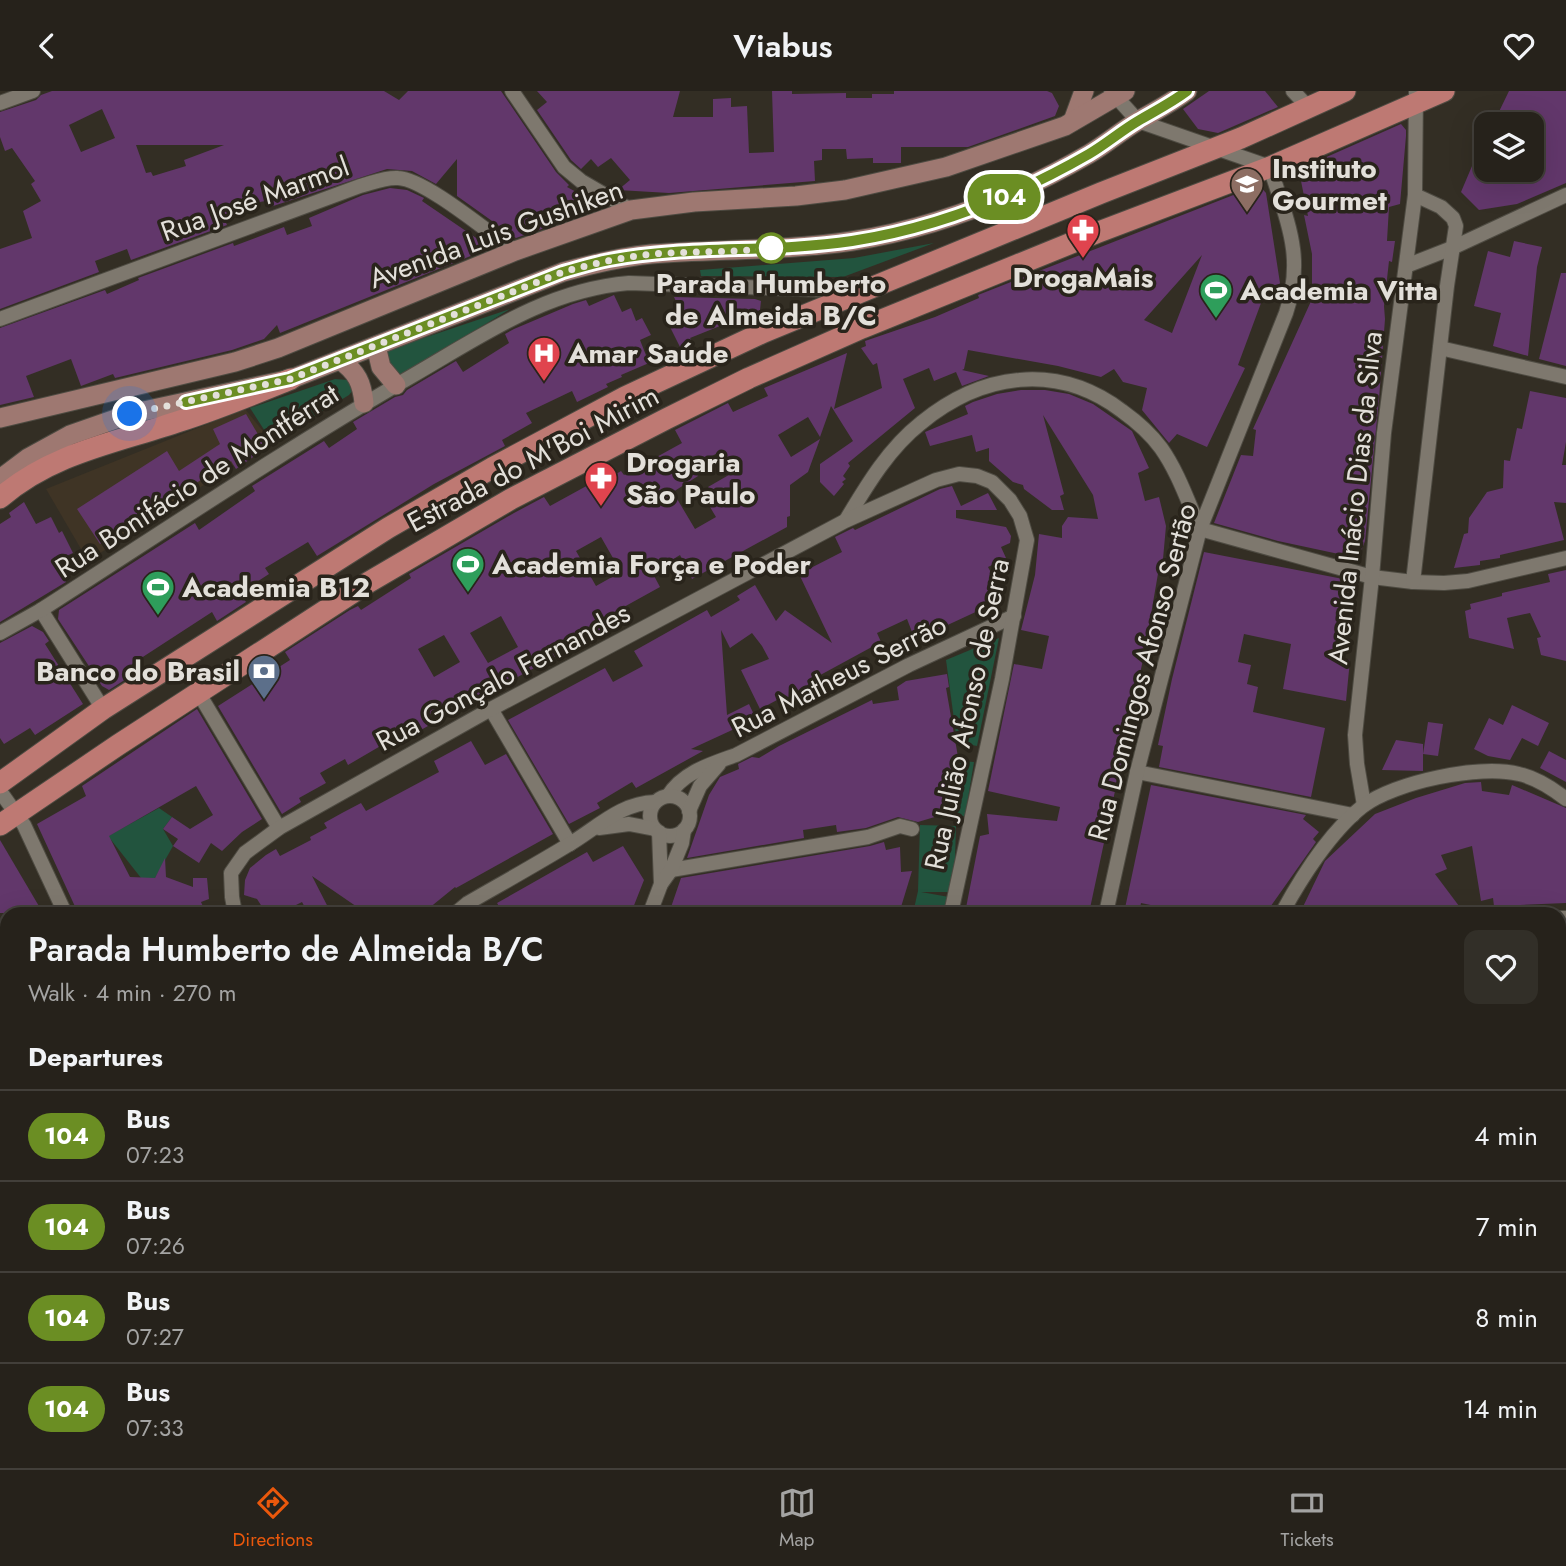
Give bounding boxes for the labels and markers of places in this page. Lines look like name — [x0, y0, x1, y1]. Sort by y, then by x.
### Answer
place label: Instituto Gourmet — [1272, 148, 1387, 221]
school or university icon: Instituto Gourmet — [1228, 165, 1266, 214]
pharmacy icon: DrogaMais — [1064, 211, 1102, 260]
marker: Parada Humberto de Almeida B/C — [756, 233, 786, 263]
place label: DrogaMais — [1013, 257, 1154, 298]
place label: Parada Humberto de Almeida B/C — [656, 263, 886, 336]
place label: Academia Vitta — [1239, 270, 1438, 311]
sports icon: Academia Vitta — [1197, 271, 1235, 320]
place label: Amar Saúde — [567, 333, 729, 374]
hospital icon: Amar Saúde — [525, 334, 563, 383]
place label: Drogaria São Paulo — [626, 442, 756, 515]
pharmacy icon: Drogaria São Paulo — [582, 459, 620, 508]
place label: Academia Força e Poder — [491, 544, 811, 585]
sports icon: Academia Força e Poder — [449, 545, 487, 594]
place label: Academia B12 — [181, 567, 370, 608]
sports icon: Academia B12 — [139, 568, 177, 617]
place label: Banco do Brasil — [36, 651, 240, 692]
bank icon: Banco do Brasil — [245, 652, 283, 701]

